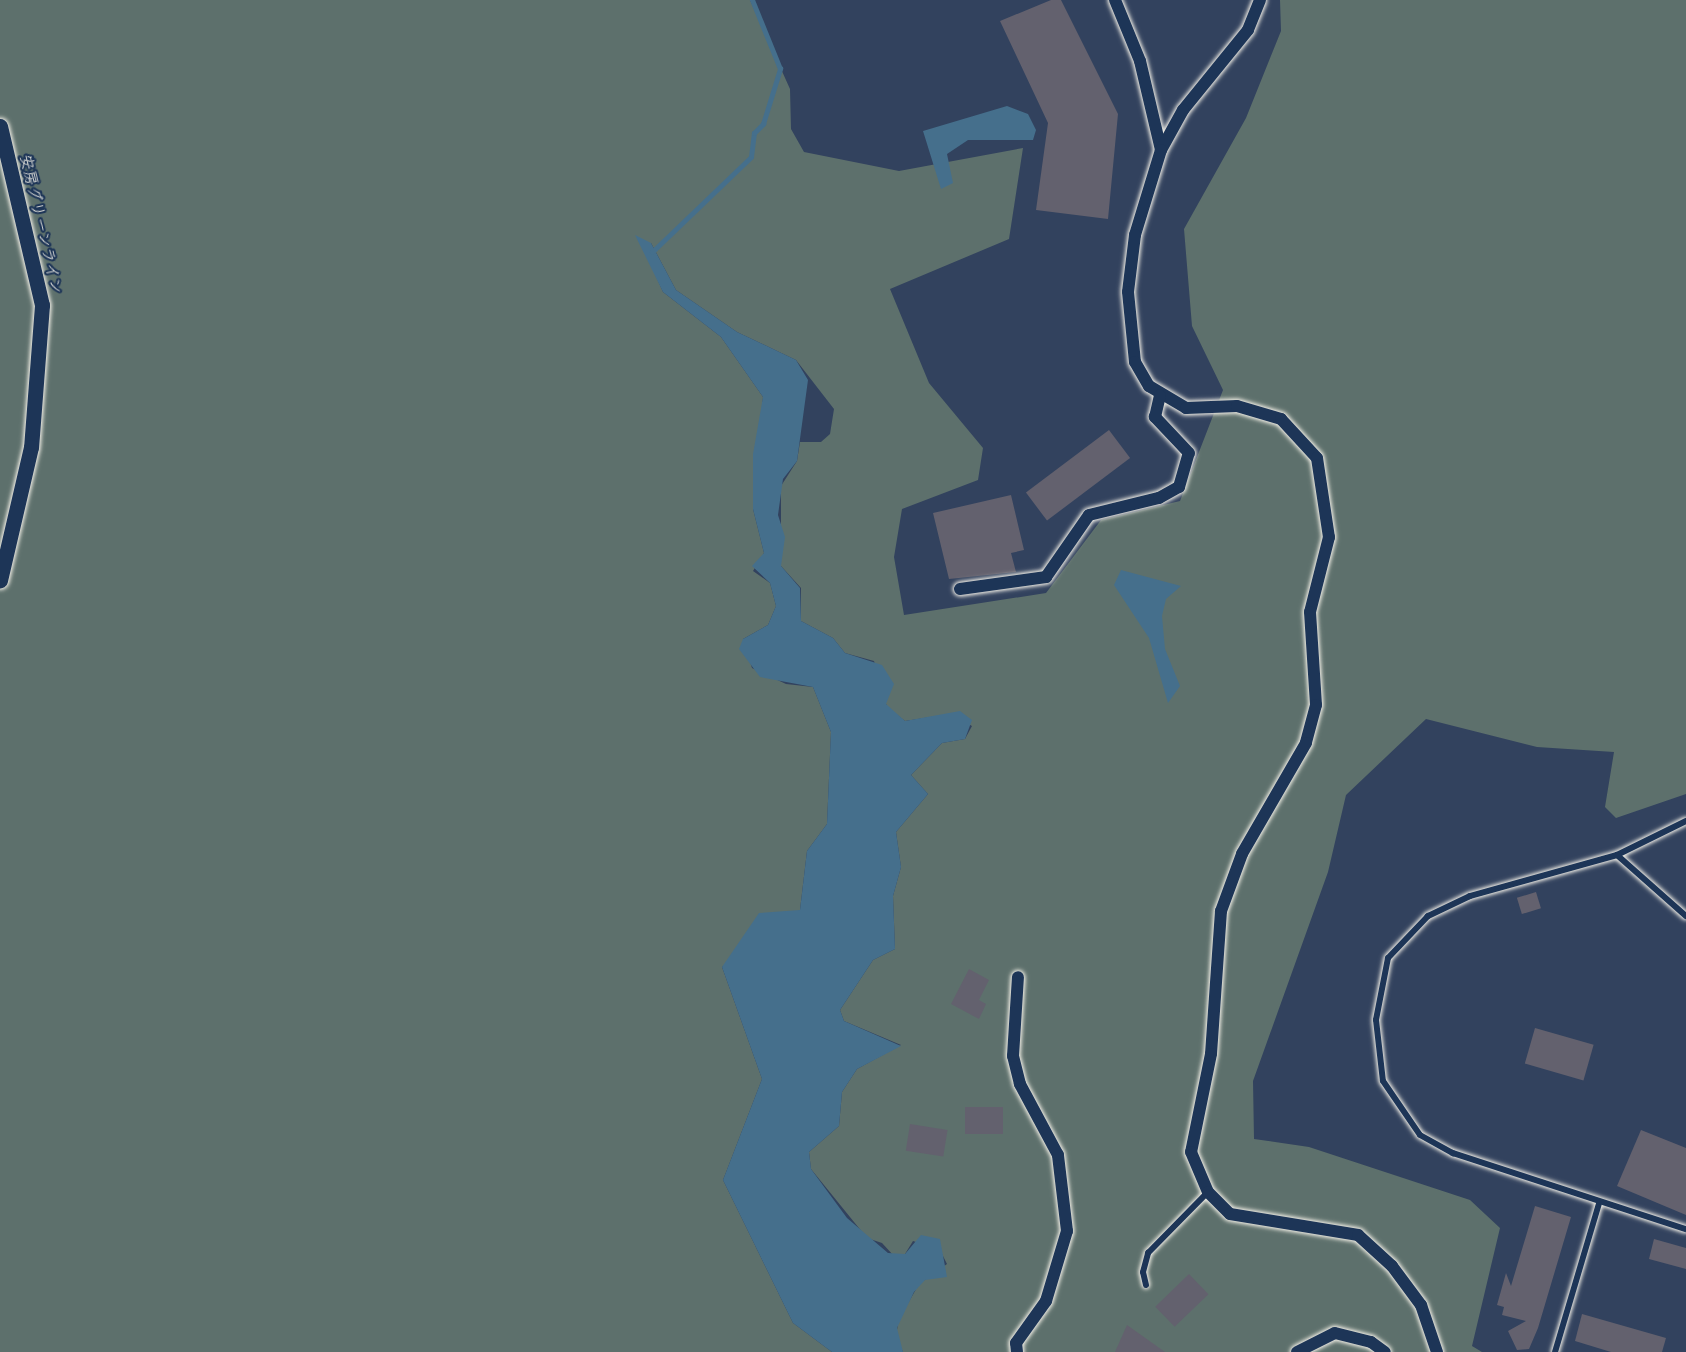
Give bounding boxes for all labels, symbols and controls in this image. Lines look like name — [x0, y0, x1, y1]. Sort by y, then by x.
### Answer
street label: 安房グリーンライン — [16, 152, 68, 296]

